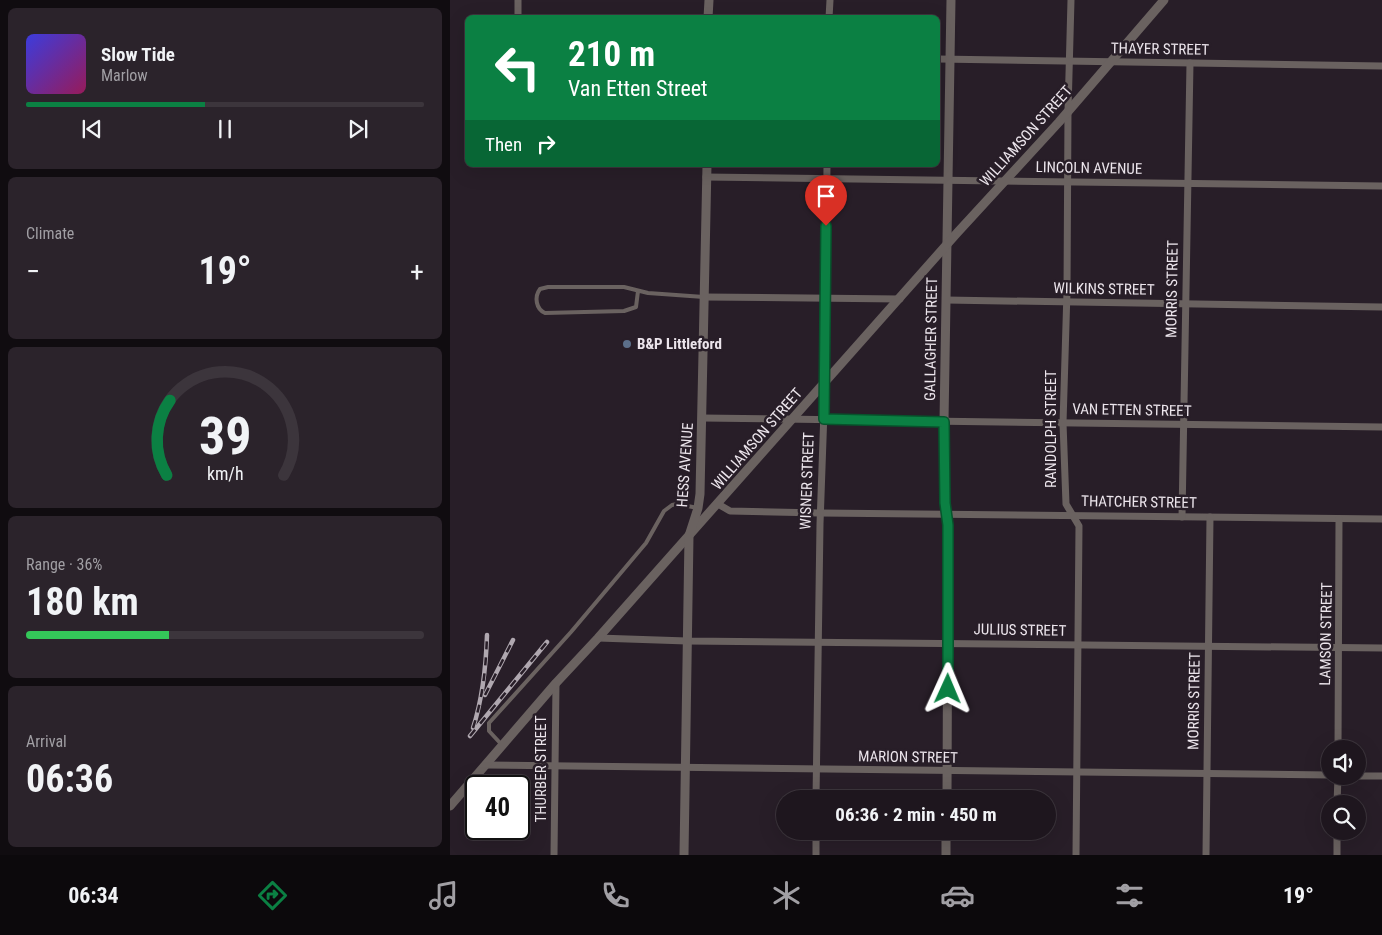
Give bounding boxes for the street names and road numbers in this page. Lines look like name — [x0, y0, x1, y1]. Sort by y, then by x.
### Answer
street label: THAYER STREET — [1111, 39, 1210, 59]
street label: WILLIAMSON STREET — [976, 82, 1076, 190]
street label: LINCOLN AVENUE — [1036, 158, 1142, 178]
street label: MORRIS STREET — [1162, 240, 1182, 338]
street label: GALLAGHER STREET — [921, 277, 941, 401]
street label: WILKINS STREET — [1053, 279, 1155, 299]
street label: RANDOLPH STREET — [1042, 370, 1060, 488]
street label: WILLIAMSON STREET — [708, 384, 806, 494]
street label: VAN ETTEN STREET — [1072, 400, 1192, 420]
street label: HESS AVENUE — [673, 422, 697, 508]
street label: WISNER STREET — [796, 432, 818, 530]
street label: THATCHER STREET — [1081, 492, 1197, 512]
street label: LAMSON STREET — [1316, 582, 1336, 686]
street label: JULIUS STREET — [974, 620, 1067, 640]
street label: MORRIS STREET — [1184, 652, 1204, 750]
street label: THURBER STREET — [532, 715, 550, 822]
street label: MARION STREET — [858, 747, 958, 767]

